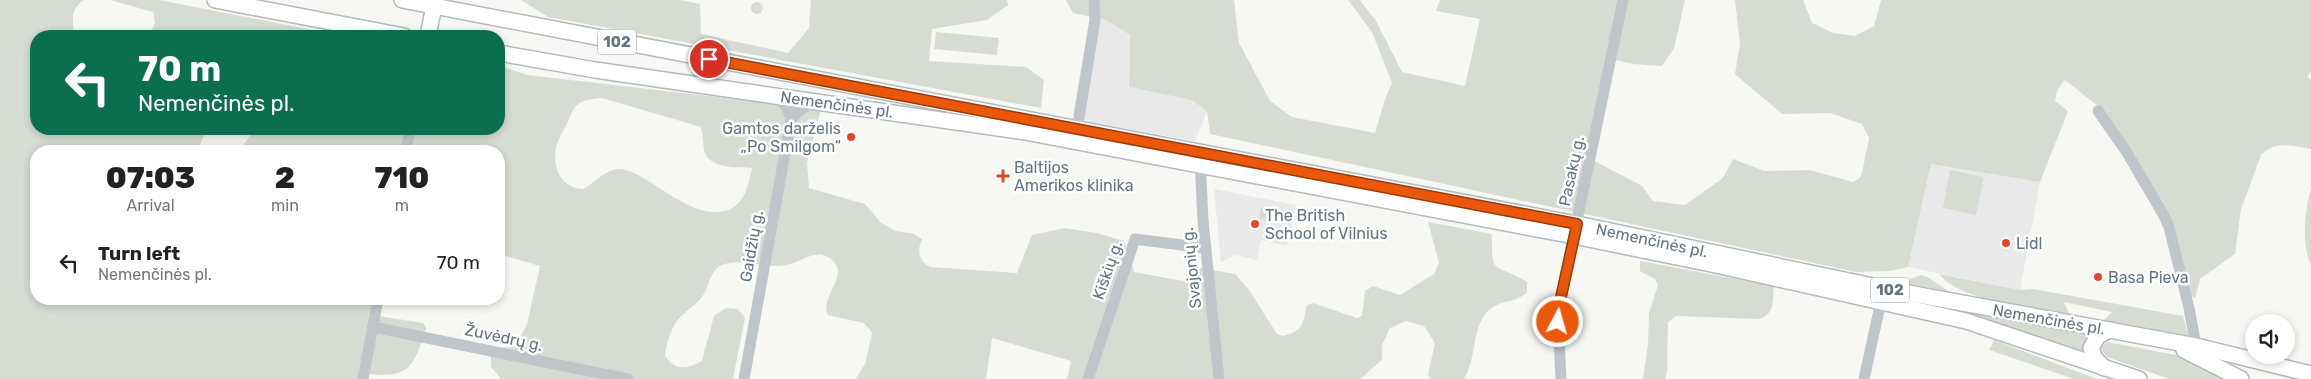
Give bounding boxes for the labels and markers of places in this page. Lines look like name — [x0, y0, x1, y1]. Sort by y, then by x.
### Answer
pin — [688, 38, 730, 80]
place label: Gamtos darželis „Po Smilgom“ — [722, 119, 841, 156]
marker: Gamtos darželis „Po Smilgom“ — [845, 131, 857, 143]
place label: Baltijos Amerikos klinika — [1014, 158, 1134, 195]
marker: Baltijos Amerikos klinika — [996, 169, 1010, 183]
place label: The British School of Vilnius — [1265, 206, 1388, 243]
marker: The British School of Vilnius — [1249, 218, 1261, 230]
place label: Lidl — [2016, 234, 2042, 253]
marker: Lidl — [2000, 237, 2012, 249]
place label: Basa Pieva — [2108, 268, 2189, 287]
marker: Basa Pieva — [2092, 271, 2104, 283]

